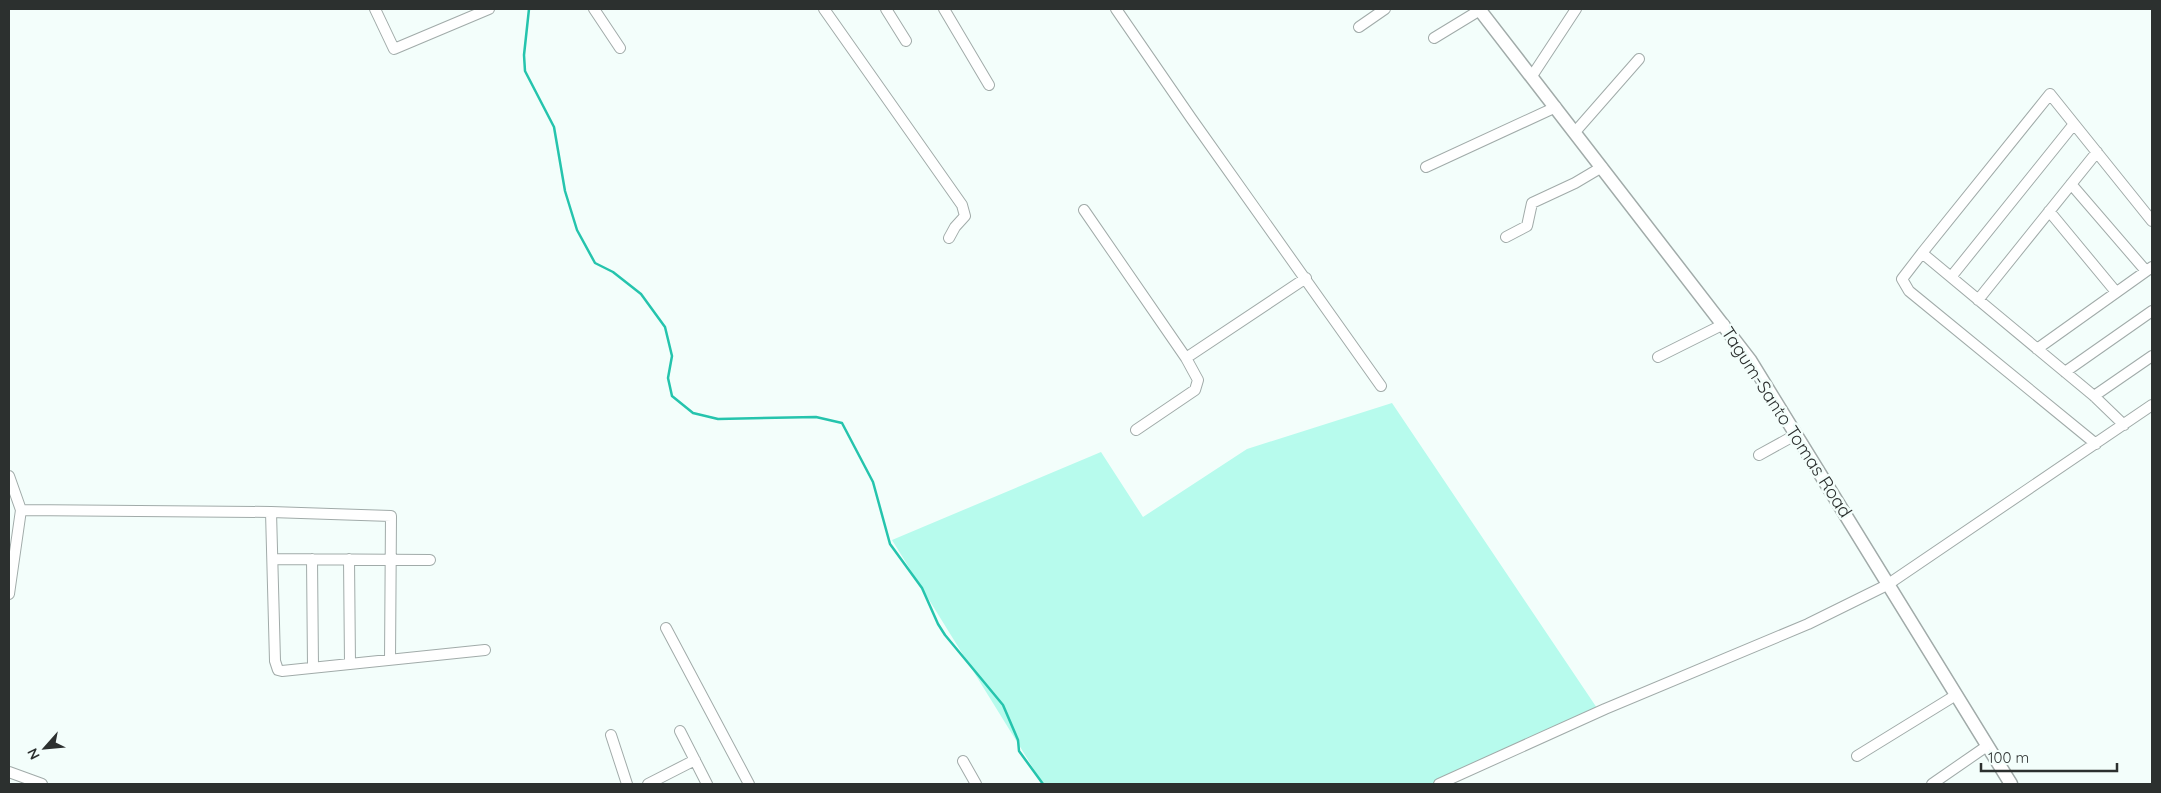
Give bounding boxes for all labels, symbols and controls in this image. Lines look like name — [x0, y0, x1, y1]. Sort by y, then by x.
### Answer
street label: Tagum-Santo Tomas Road — [1717, 322, 1857, 522]
north arrow — [20, 723, 70, 773]
scale bar — [1981, 740, 2117, 772]
text: N — [23, 745, 44, 763]
text: 100 m — [1988, 748, 2029, 767]

